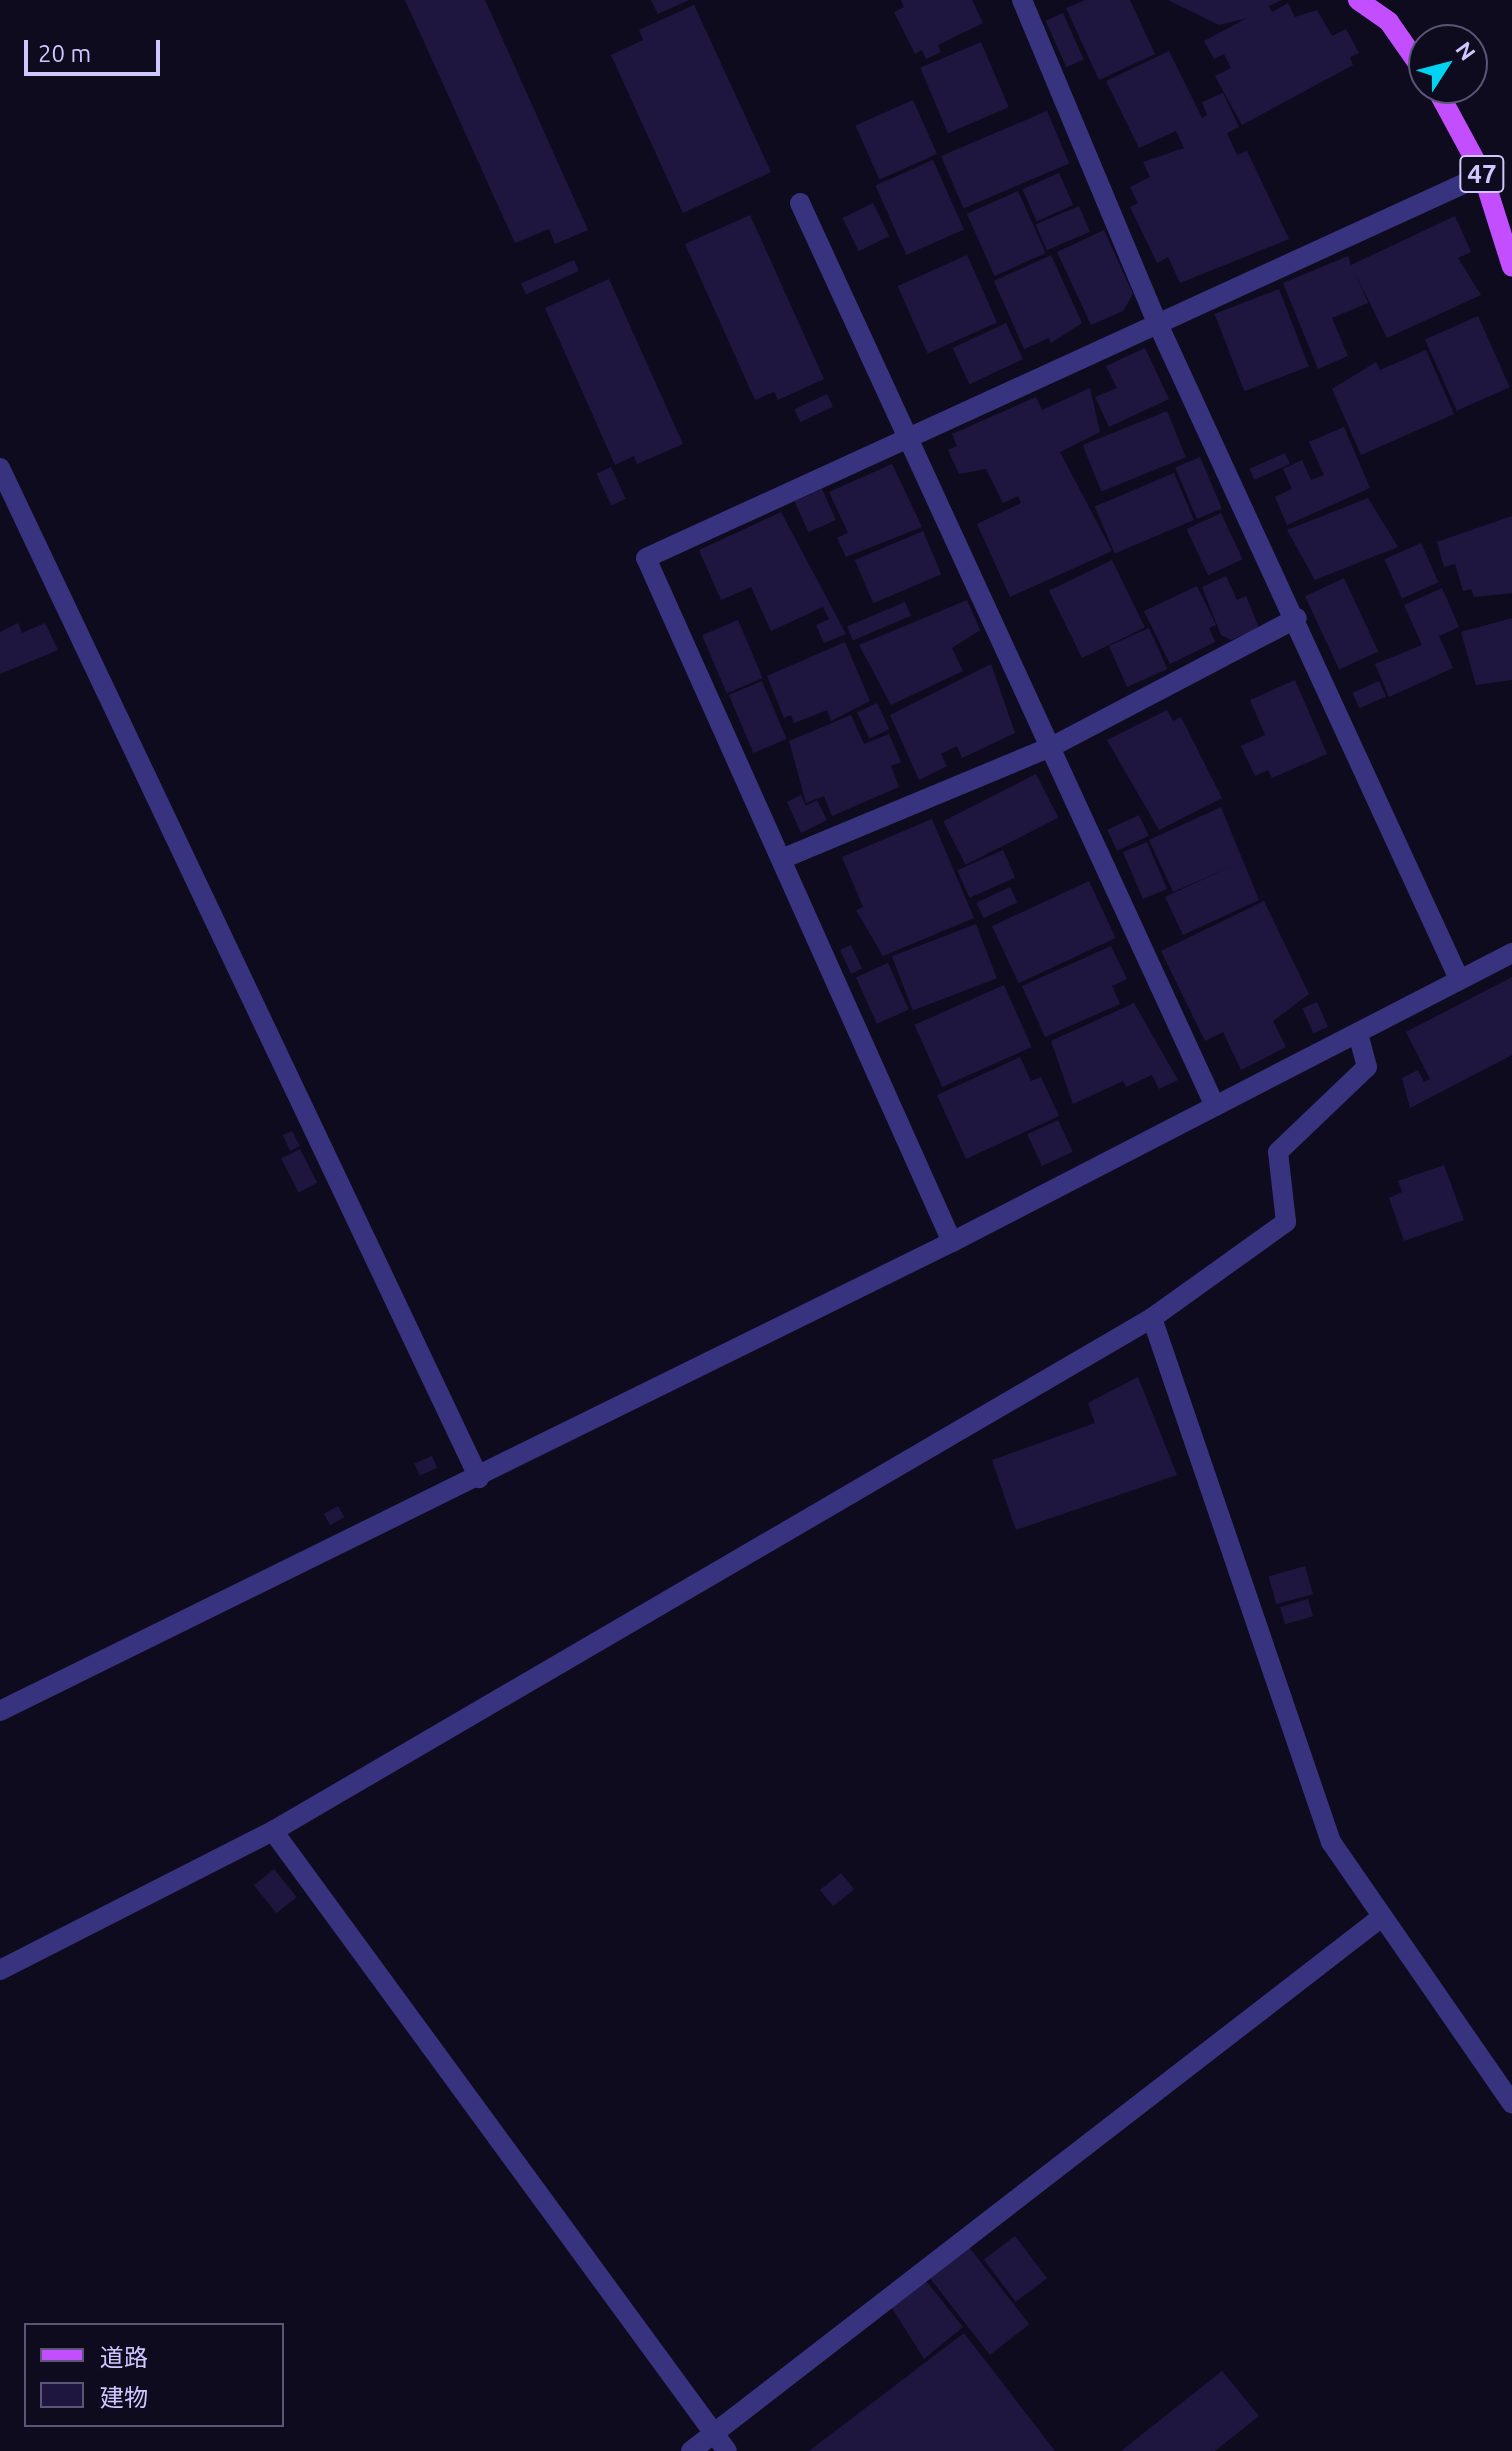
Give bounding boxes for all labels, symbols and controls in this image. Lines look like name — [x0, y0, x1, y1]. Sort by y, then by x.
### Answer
scale bar — [28, 24, 164, 74]
north arrow — [1408, 24, 1488, 104]
text: N — [1451, 37, 1481, 65]
text: 20 m — [38, 40, 91, 67]
road number: 47 — [1458, 152, 1506, 196]
legend — [24, 2323, 284, 2427]
text: 道路 — [100, 2344, 148, 2371]
text: 建物 — [100, 2384, 148, 2411]

